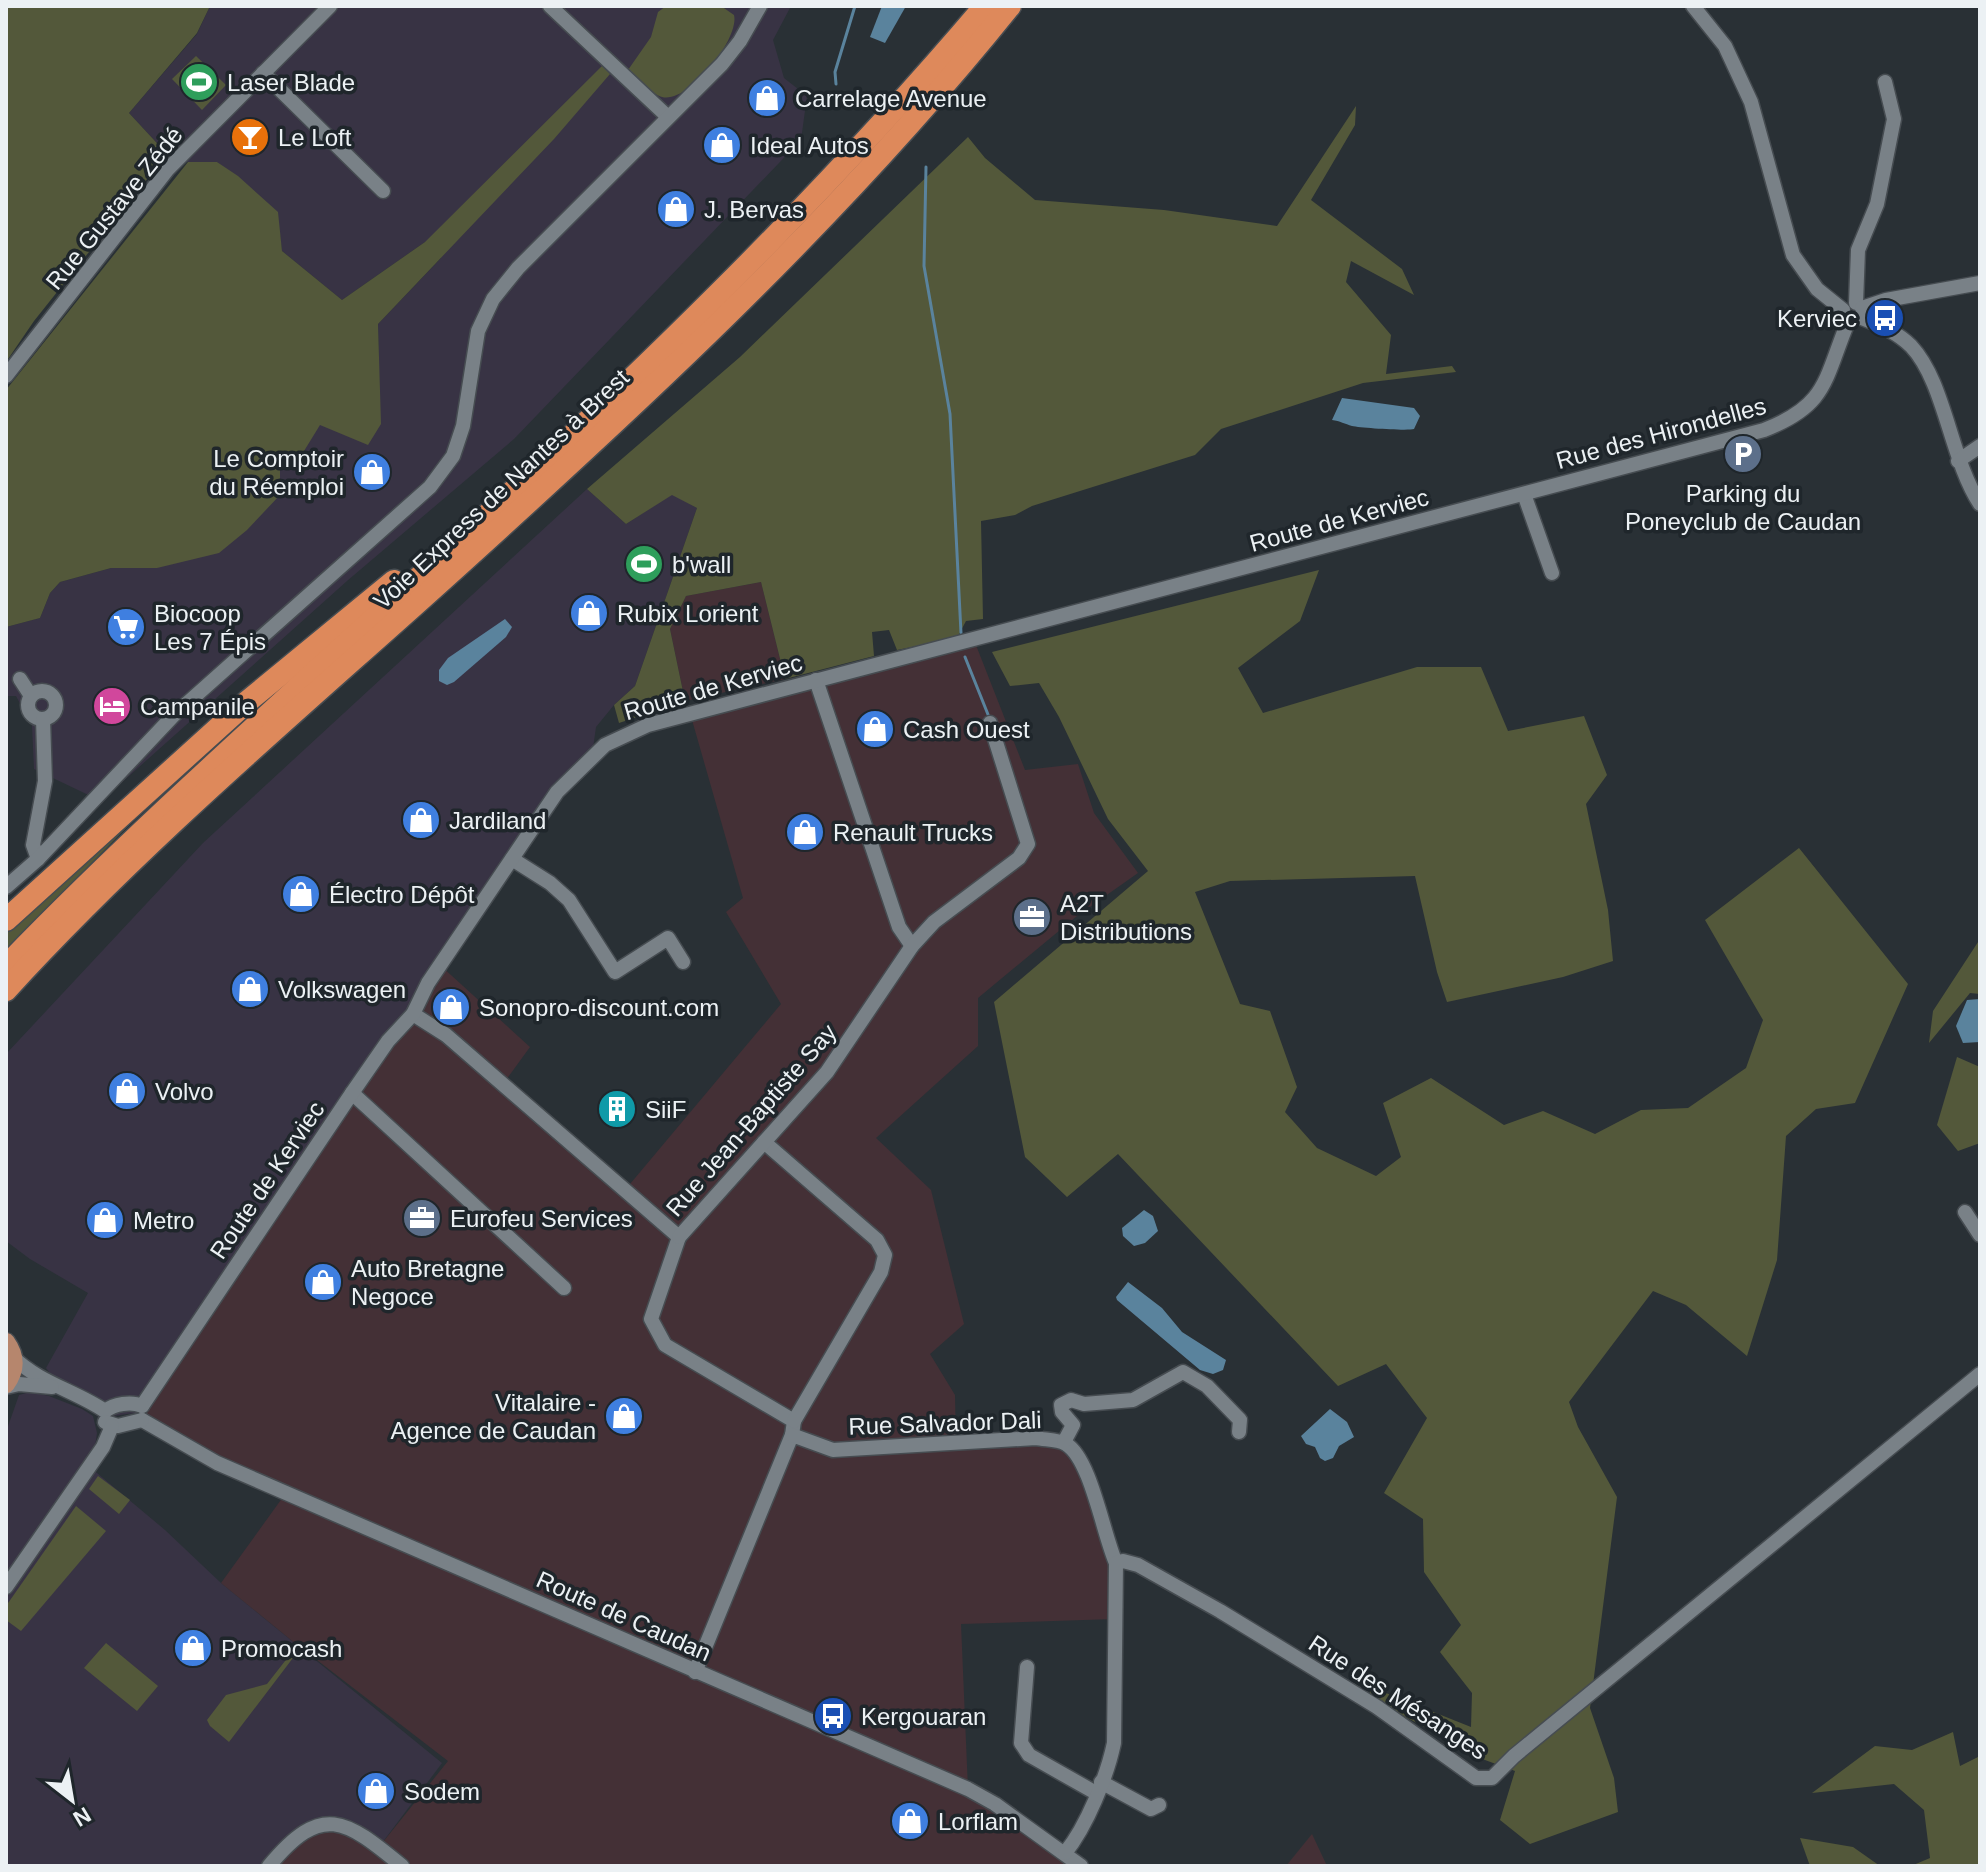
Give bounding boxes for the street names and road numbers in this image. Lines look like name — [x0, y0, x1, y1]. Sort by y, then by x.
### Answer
street label: Rue Gustave Zédé — [40, 121, 188, 295]
street label: Voie Express de Nantes à Brest — [368, 363, 634, 614]
street label: Rue des Hirondelles — [1553, 392, 1769, 474]
street label: Route de Kerviec — [1247, 483, 1431, 557]
street label: Route de Kerviec — [621, 649, 805, 725]
street label: Rue Jean-Baptiste Say — [660, 1019, 842, 1221]
street label: Route de Kerviec — [204, 1096, 330, 1264]
street label: Rue Salvador Dali — [848, 1406, 1042, 1440]
street label: Route de Caudan — [533, 1565, 715, 1667]
street label: Rue des Mésanges — [1304, 1629, 1492, 1765]

